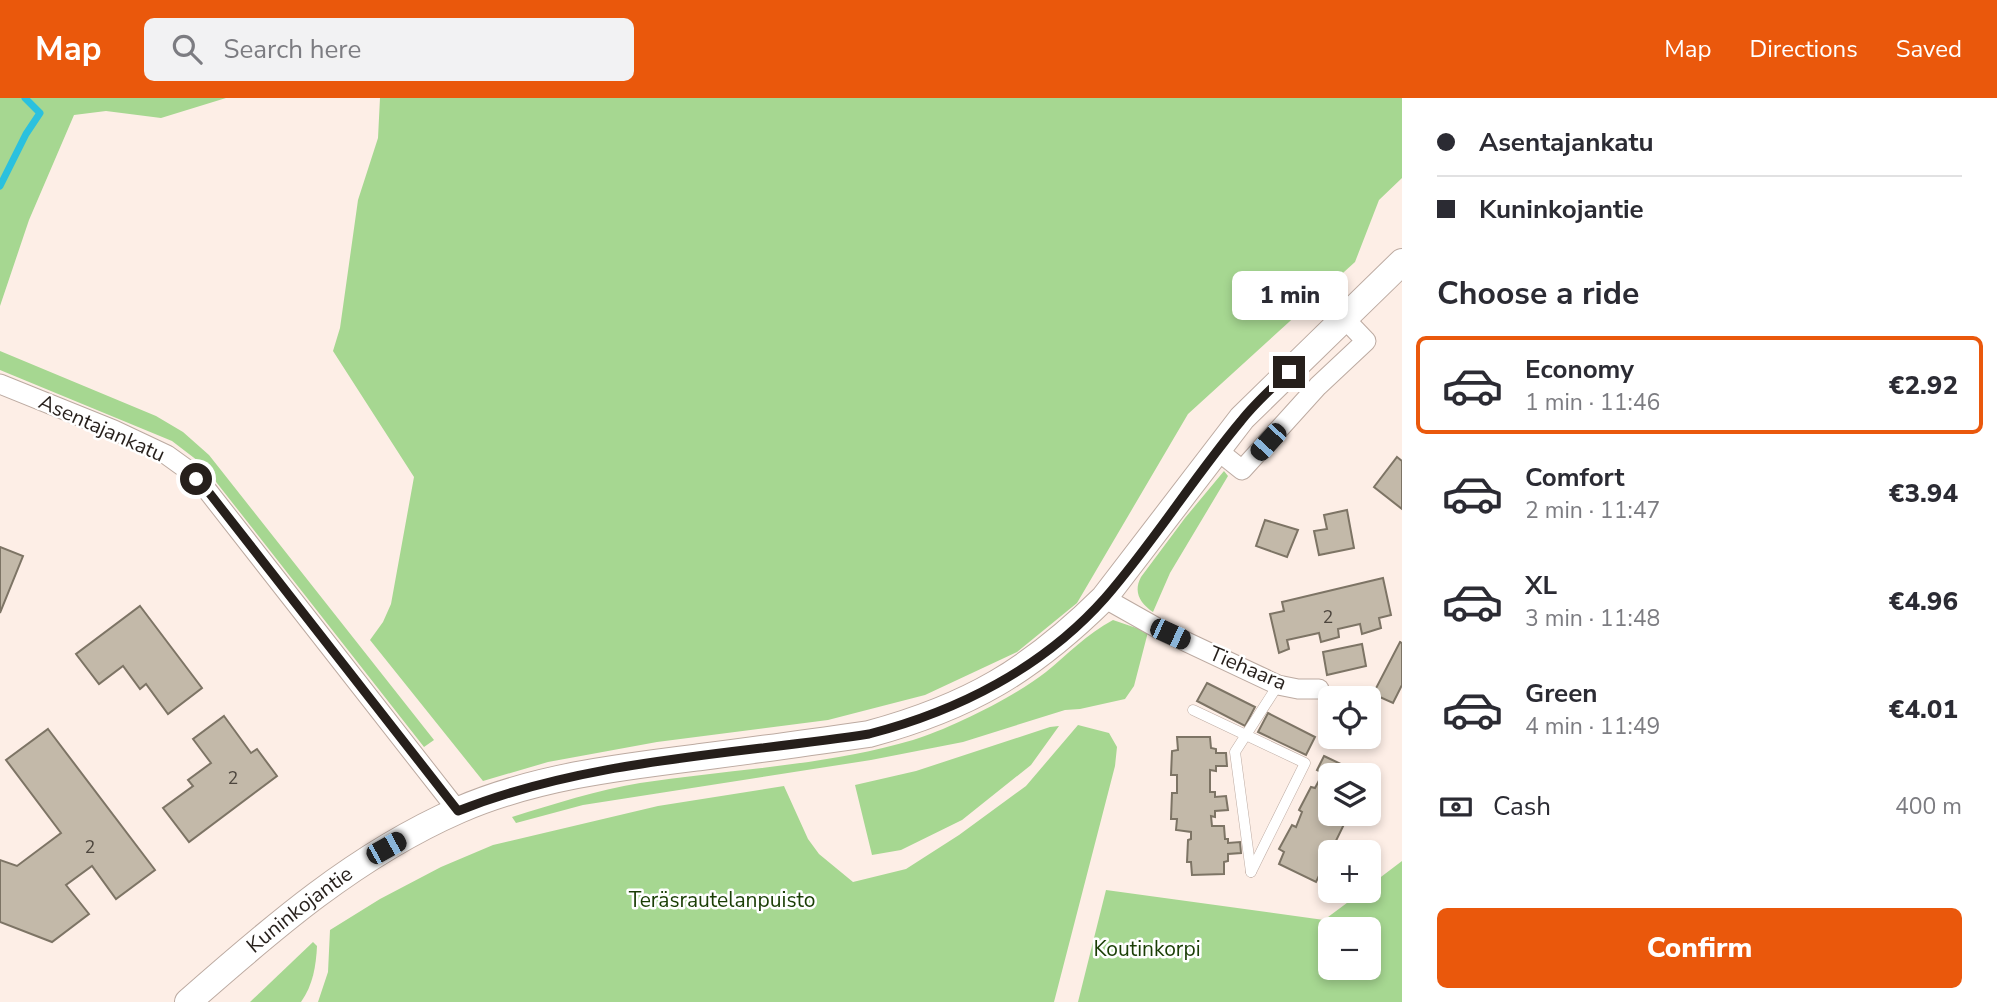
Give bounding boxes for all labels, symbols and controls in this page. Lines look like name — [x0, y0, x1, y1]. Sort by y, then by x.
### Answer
search box — [144, 18, 634, 81]
text: Map — [35, 27, 102, 72]
icon: search — [168, 30, 206, 68]
text: Search here — [224, 32, 361, 67]
text: Map — [1664, 33, 1711, 65]
text: Directions — [1749, 33, 1858, 65]
text: Saved — [1896, 33, 1962, 65]
text: Asentajankatu — [1479, 125, 1654, 160]
text: Kuninkojantie — [1479, 192, 1644, 227]
callout: 1 min — [1231, 271, 1347, 320]
text: Choose a ride — [1437, 272, 1639, 315]
text: 1 min — [1260, 280, 1320, 311]
text: Economy — [1525, 352, 1634, 387]
icon: car — [1441, 354, 1504, 417]
route end — [1273, 356, 1305, 388]
text: €2.92 — [1889, 368, 1958, 403]
text: 1 min · 11:46 — [1525, 387, 1660, 418]
street label: Asentajankatu — [34, 388, 170, 468]
car — [1247, 419, 1290, 465]
text: Comfort — [1525, 460, 1625, 495]
icon: car — [1441, 462, 1504, 525]
route start — [180, 463, 212, 495]
text: €3.94 — [1889, 476, 1958, 511]
text: 2 min · 11:47 — [1525, 495, 1660, 526]
text: XL — [1525, 568, 1557, 603]
icon: car — [1441, 570, 1504, 633]
text: €4.96 — [1889, 584, 1958, 619]
text: 3 min · 11:48 — [1525, 603, 1660, 634]
house number: 2 — [1323, 605, 1333, 629]
car — [1147, 616, 1194, 652]
street label: Tiehaara — [1205, 639, 1291, 697]
text: Green — [1525, 676, 1598, 711]
icon: car — [1441, 678, 1504, 741]
map controls — [1318, 686, 1381, 980]
button: locate — [1318, 686, 1381, 749]
text: €4.01 — [1889, 692, 1958, 727]
text: 4 min · 11:49 — [1525, 711, 1660, 742]
button: layers — [1318, 763, 1381, 826]
house number: 2 — [228, 766, 238, 790]
icon: cash — [1437, 788, 1475, 826]
text: Cash — [1493, 789, 1551, 824]
text: 400 m — [1895, 791, 1962, 822]
car — [363, 829, 410, 867]
house number: 2 — [85, 835, 95, 859]
button: + — [1318, 840, 1381, 903]
street label: Kuninkojantie — [241, 860, 358, 959]
park label: Teräsrautelanpuisto — [629, 886, 815, 914]
button: Confirm — [1437, 908, 1962, 988]
button: − — [1318, 917, 1381, 980]
park label: Koutinkorpi — [1093, 935, 1201, 963]

